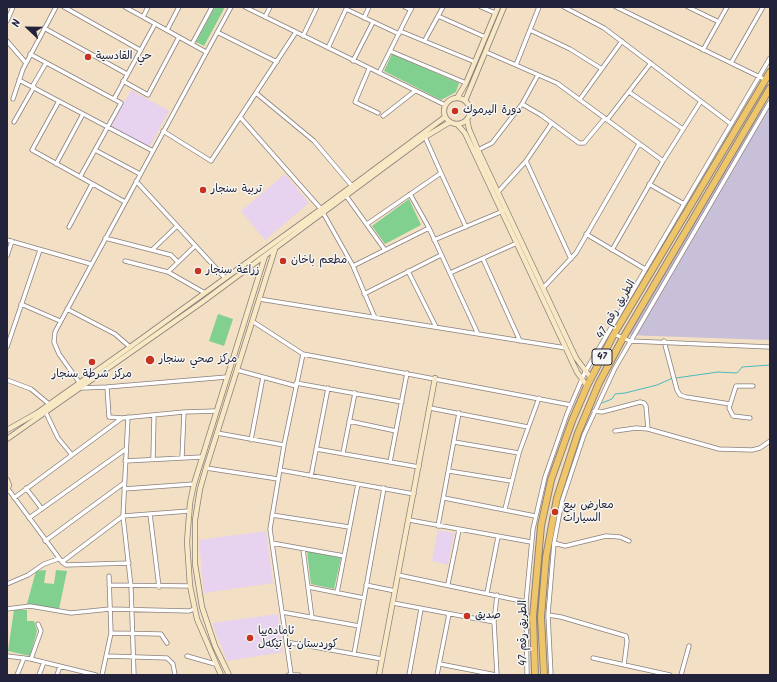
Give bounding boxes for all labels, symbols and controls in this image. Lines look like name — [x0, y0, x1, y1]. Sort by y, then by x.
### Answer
north arrow — [8, 8, 48, 48]
text: N — [7, 17, 27, 30]
place label: حي القادسية — [96, 50, 152, 64]
marker: حي القادسية — [83, 52, 93, 62]
place label: دورة اليرموك — [463, 104, 522, 118]
marker: دورة اليرموك — [450, 106, 460, 116]
place label: تربية سنجار — [211, 183, 262, 197]
marker: تربية سنجار — [198, 185, 208, 195]
place label: مطعم باخان — [291, 254, 347, 268]
marker: مطعم باخان — [278, 256, 288, 266]
place label: زراعة سنجار — [206, 264, 260, 278]
marker: زراعة سنجار — [193, 266, 203, 276]
street label: الطريق رقم 47 — [595, 278, 639, 342]
road number: 47 — [592, 349, 612, 365]
place label: مركز صحي سنجار — [159, 353, 237, 367]
marker: مركز صحي سنجار — [144, 354, 156, 366]
marker: مركز شرطة سنجار — [87, 357, 97, 367]
place label: مركز شرطة سنجار — [52, 368, 132, 382]
place label: معارض بيع السيارات — [563, 499, 614, 525]
marker: معارض بيع السيارات — [550, 507, 560, 517]
street label: الطريق رقم 47 — [517, 600, 531, 666]
place label: صديق — [475, 609, 501, 623]
marker: صديق — [462, 611, 472, 621]
place label: ئامادەییا کوردستان یا تێکەل — [258, 625, 338, 651]
marker: ئامادەییا کوردستان یا تێکەل — [245, 633, 255, 643]

